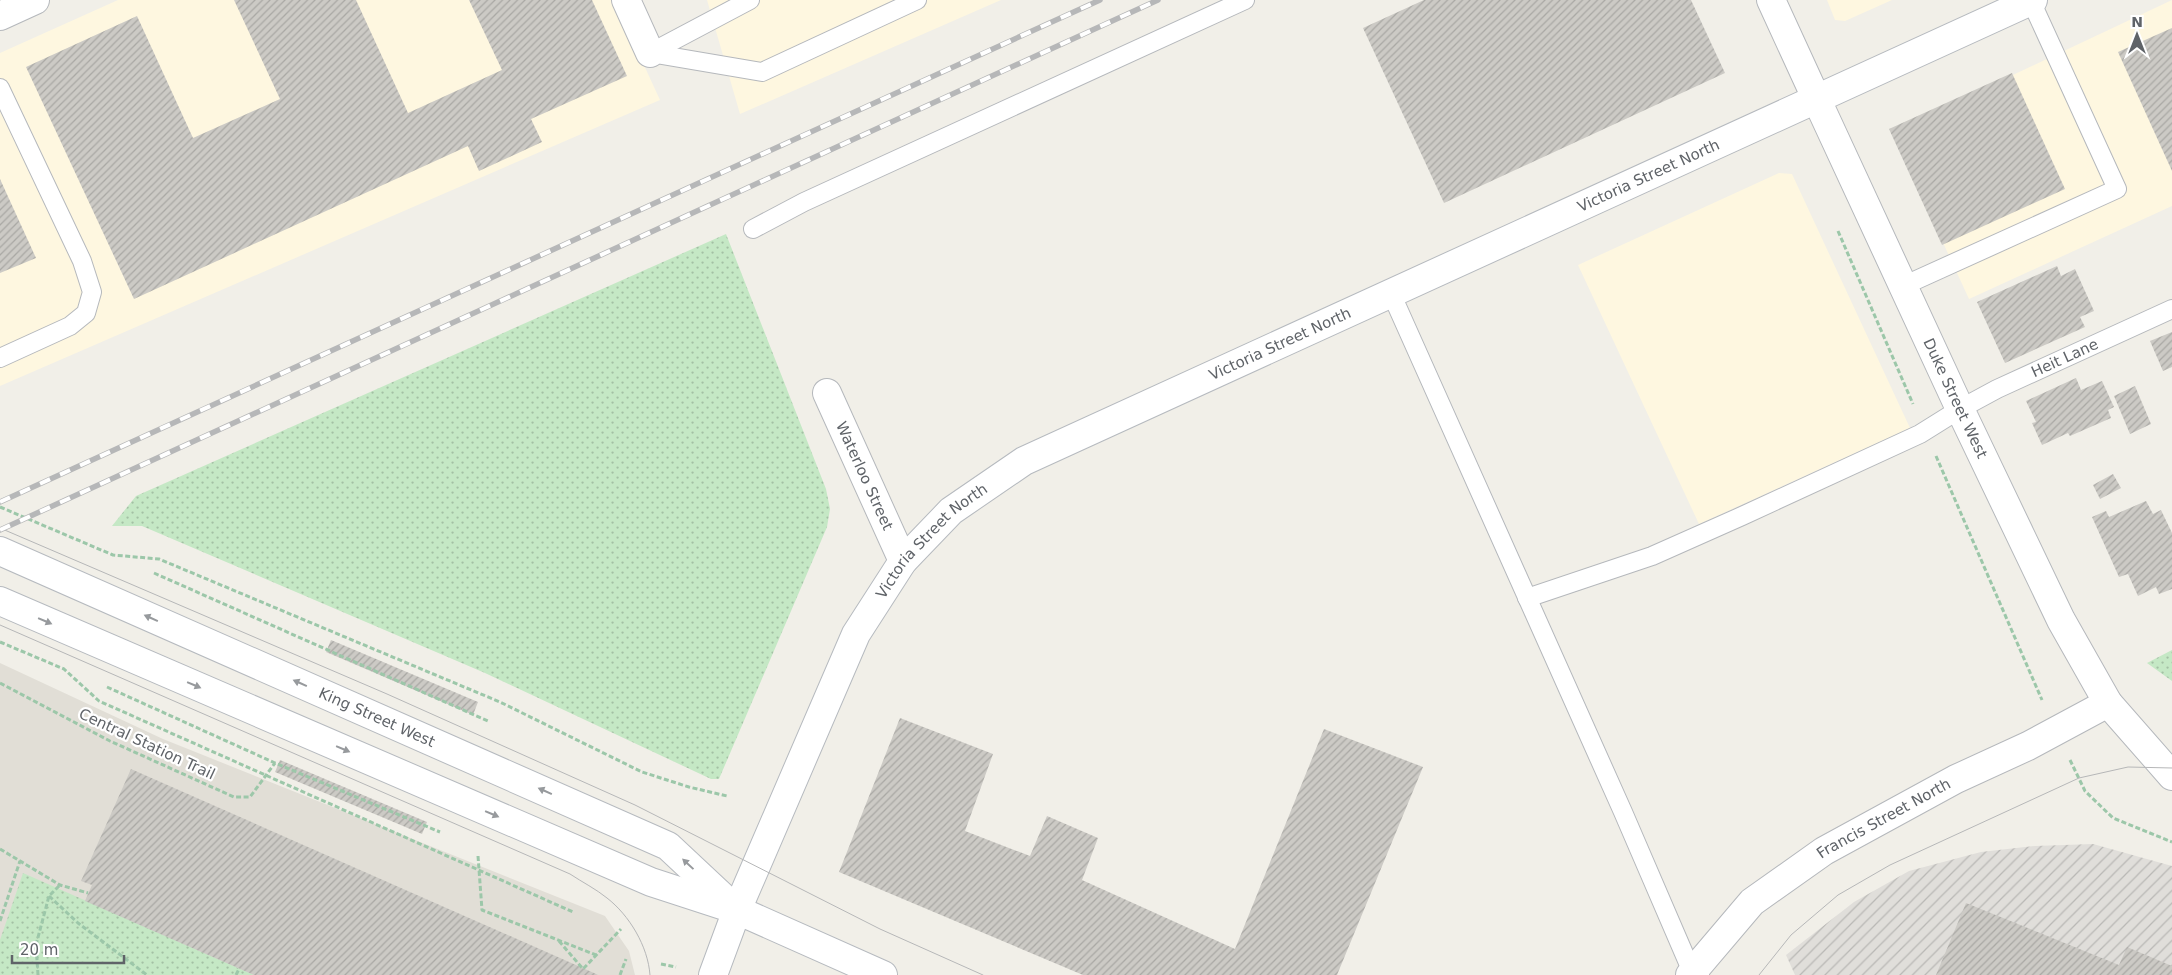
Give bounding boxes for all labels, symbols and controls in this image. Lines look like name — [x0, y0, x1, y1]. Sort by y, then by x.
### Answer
north arrow — [2112, 10, 2162, 60]
text: N — [2131, 14, 2143, 30]
street label: Victoria Street North — [1575, 135, 1722, 216]
street label: Victoria Street North — [1206, 304, 1354, 384]
street label: Duke Street West — [1919, 335, 1991, 461]
street label: Heit Lane — [2028, 335, 2101, 381]
street label: Waterloo Street — [832, 419, 897, 533]
street label: Victoria Street North — [872, 480, 991, 602]
one-way arrow — [144, 613, 158, 621]
one-way arrow — [38, 617, 52, 625]
one-way arrow — [293, 679, 307, 687]
one-way arrow — [187, 681, 202, 689]
street label: King Street West — [316, 684, 438, 751]
street label: Central Station Trail — [76, 705, 218, 783]
one-way arrow — [336, 746, 350, 754]
street label: Francis Street North — [1813, 775, 1954, 862]
one-way arrow — [538, 787, 552, 795]
one-way arrow — [485, 810, 499, 818]
one-way arrow — [683, 858, 695, 870]
scale bar — [12, 932, 125, 964]
text: 20 m — [20, 941, 58, 959]

